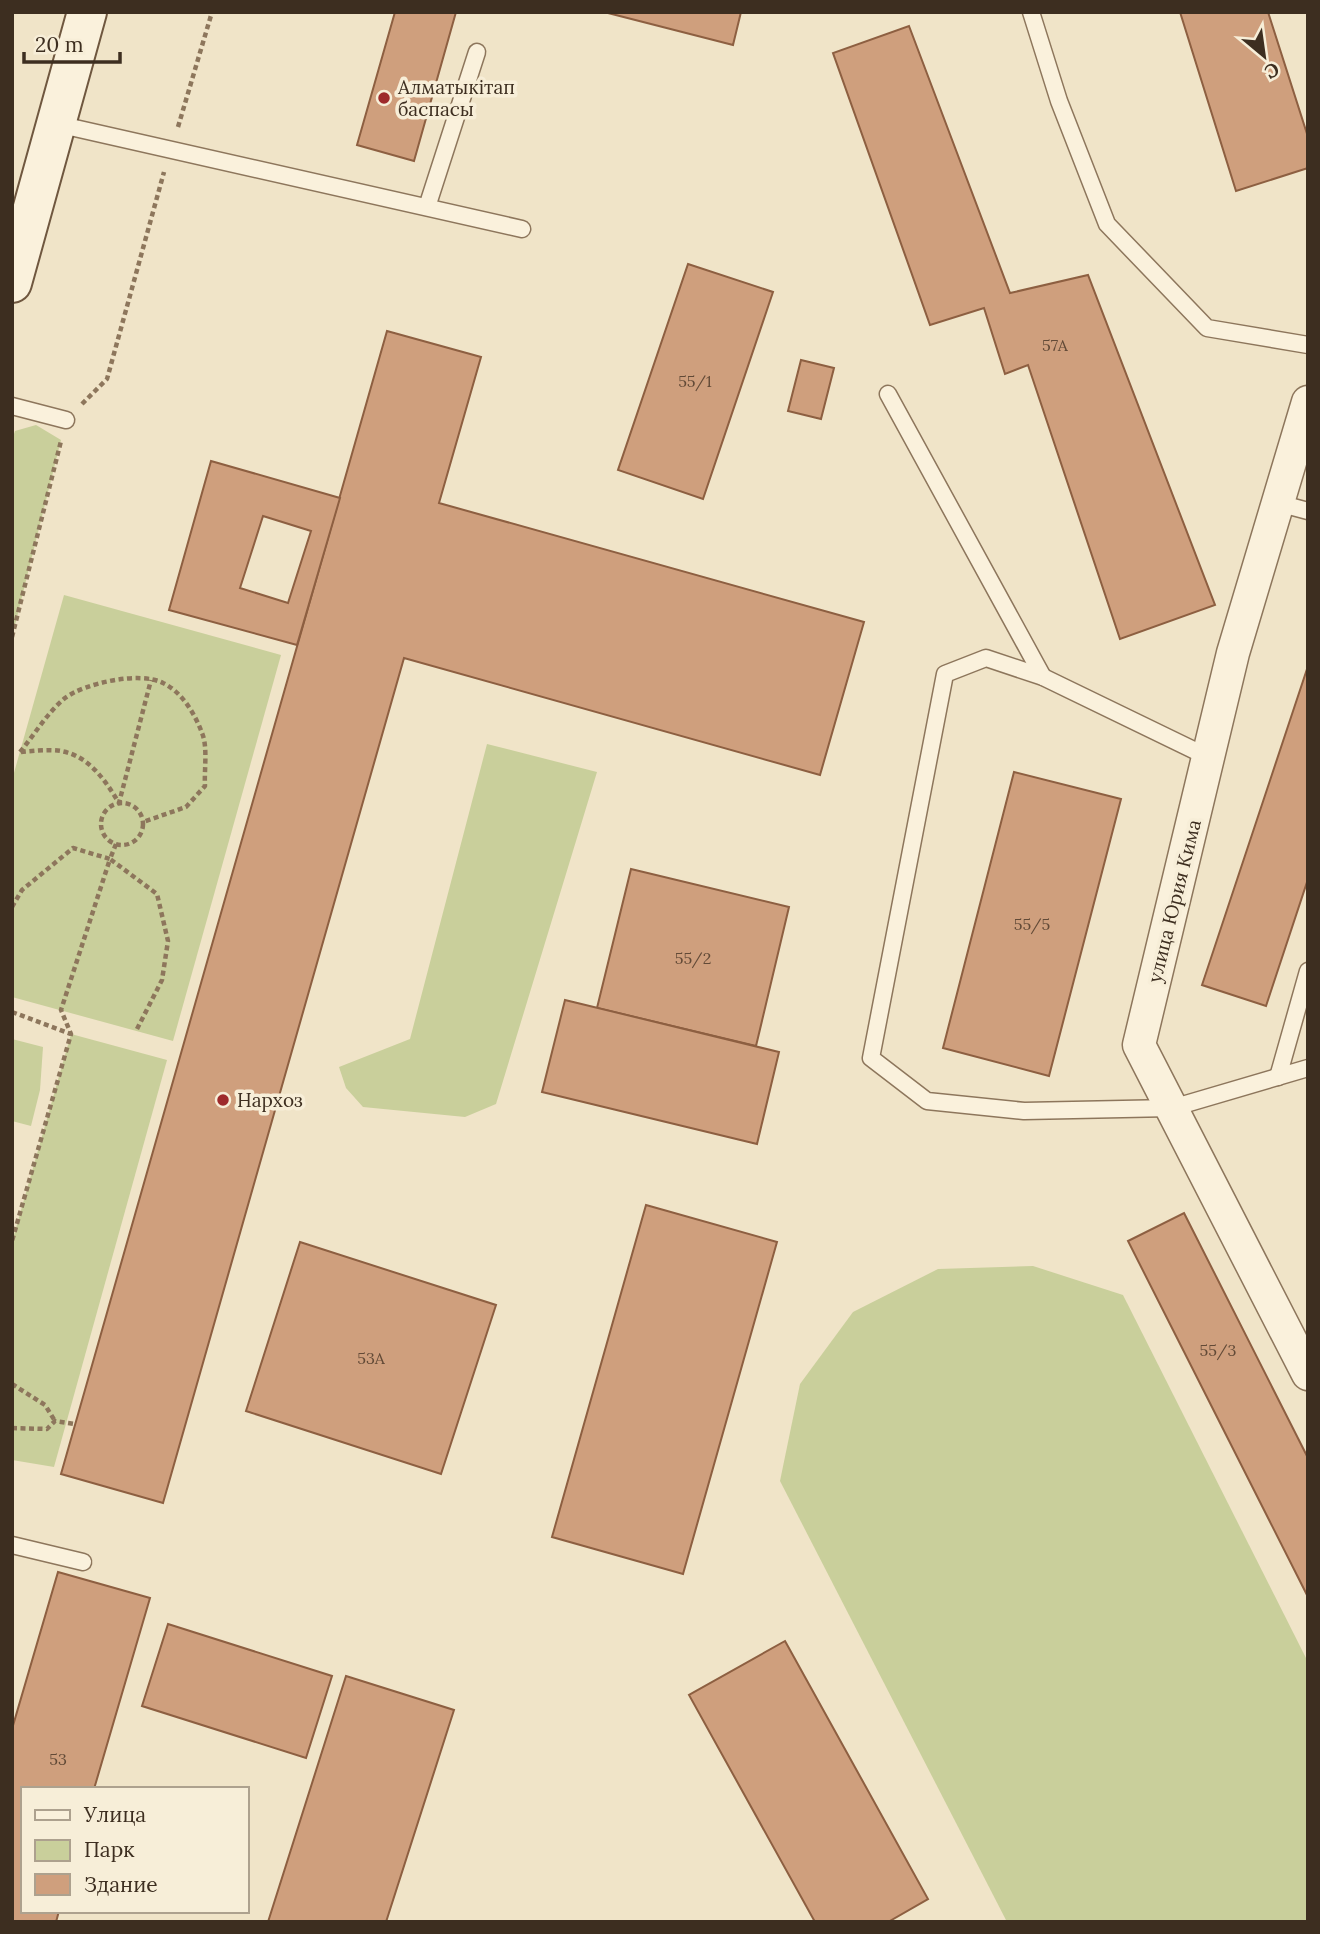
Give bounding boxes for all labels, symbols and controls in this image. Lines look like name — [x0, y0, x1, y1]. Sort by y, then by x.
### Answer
scale bar — [24, 21, 121, 65]
north arrow — [1229, 21, 1299, 91]
text: 20 m — [35, 31, 84, 58]
text: С — [1261, 57, 1284, 85]
place label: Алматыкітап баспасы — [397, 75, 515, 121]
marker: Алматыкітап баспасы — [376, 90, 392, 106]
house number: 57А — [1042, 335, 1069, 355]
house number: 55/1 — [678, 371, 712, 392]
street label: улица Юрия Кима — [1142, 817, 1206, 985]
house number: 55/5 — [1014, 914, 1050, 935]
house number: 55/2 — [675, 948, 711, 969]
place label: Нархоз — [237, 1088, 303, 1112]
marker: Нархоз — [215, 1092, 231, 1108]
house number: 55/3 — [1200, 1340, 1236, 1361]
house number: 53А — [357, 1348, 386, 1368]
house number: 53 — [49, 1749, 67, 1769]
legend — [21, 1787, 248, 1913]
text: Улица — [83, 1801, 146, 1828]
text: Парк — [84, 1836, 135, 1863]
text: Здание — [84, 1871, 158, 1898]

